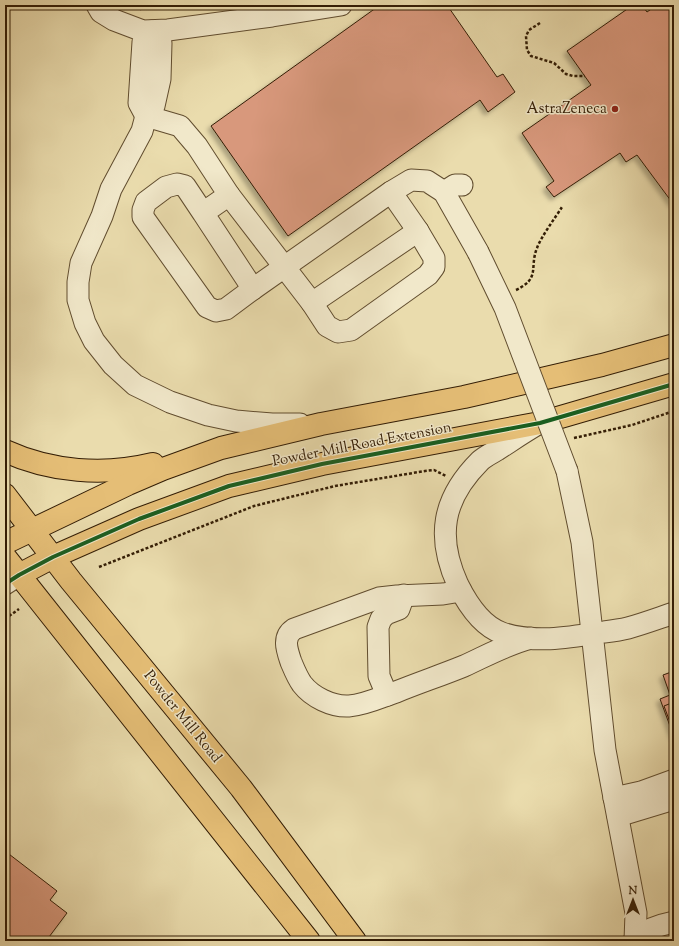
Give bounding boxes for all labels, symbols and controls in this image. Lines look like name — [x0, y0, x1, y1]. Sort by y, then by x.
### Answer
place label: AstraZeneca — [526, 99, 607, 120]
marker: AstraZeneca — [610, 104, 620, 114]
street label: Powder Mill Road Extension — [271, 417, 454, 473]
street label: Powder Mill Road — [138, 666, 226, 768]
north arrow — [613, 880, 653, 920]
text: N — [628, 883, 638, 899]

